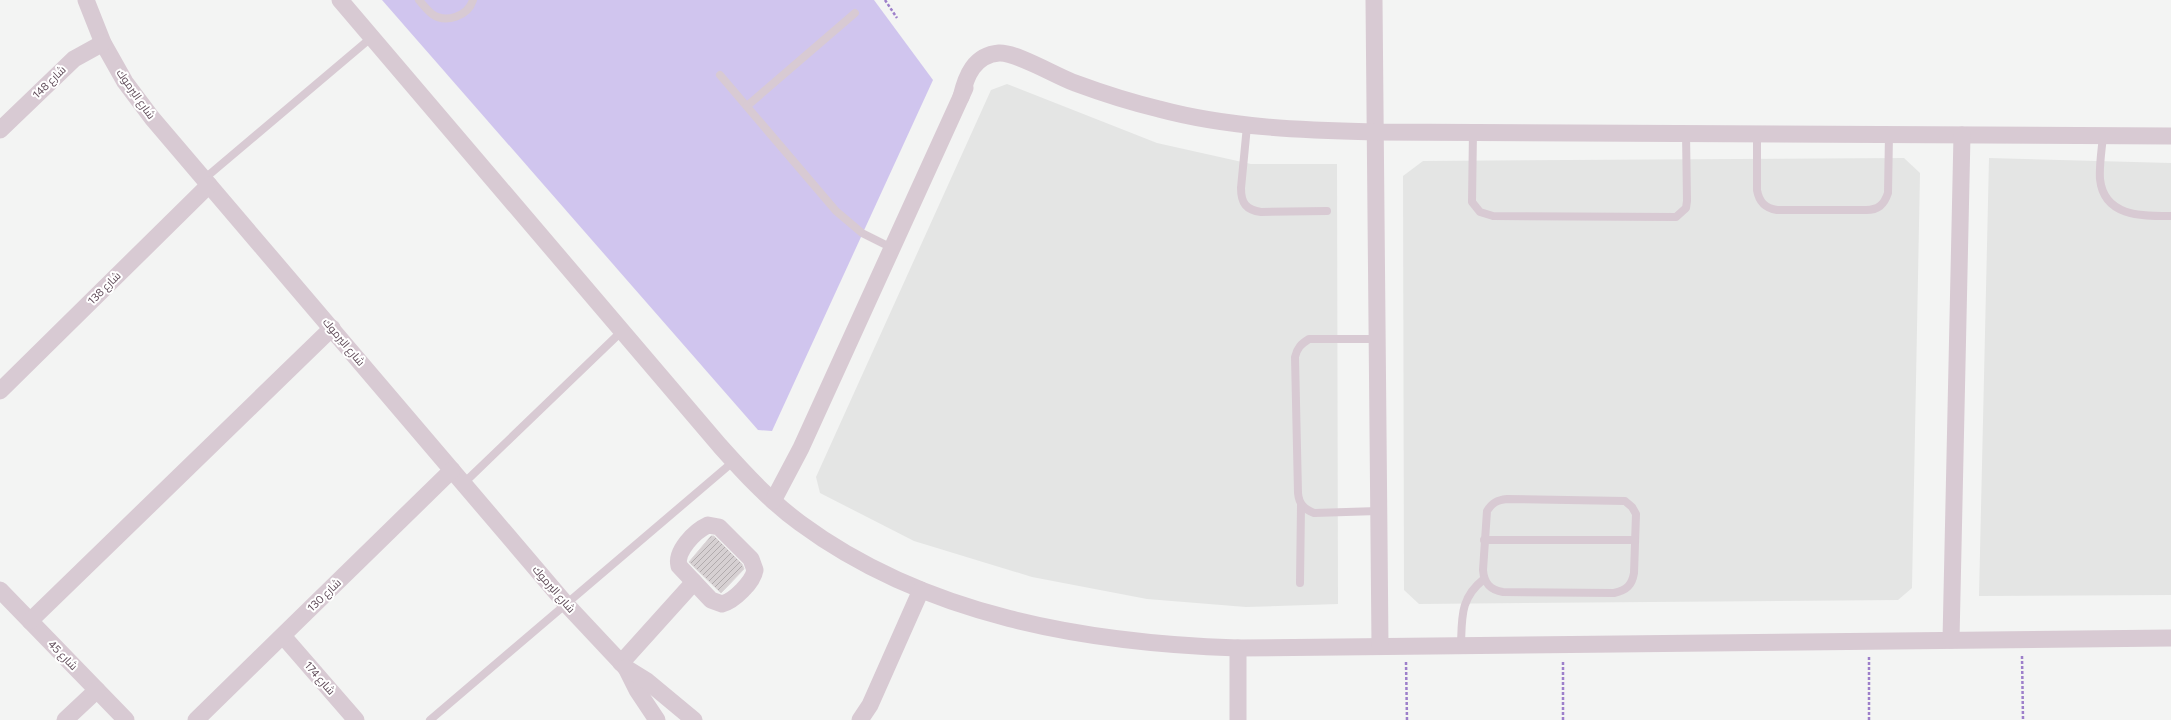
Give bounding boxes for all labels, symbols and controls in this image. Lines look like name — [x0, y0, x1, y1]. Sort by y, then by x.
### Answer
street label: شارع 148 — [29, 63, 69, 102]
street label: شارع اليرموك — [113, 66, 158, 122]
street label: شارع 138 — [85, 269, 124, 308]
street label: شارع اليرموك — [319, 315, 368, 369]
street label: شارع اليرموك — [529, 563, 578, 616]
street label: شارع 130 — [304, 576, 345, 615]
street label: شارع 45 — [45, 637, 81, 674]
street label: شارع 174 — [301, 658, 338, 698]

